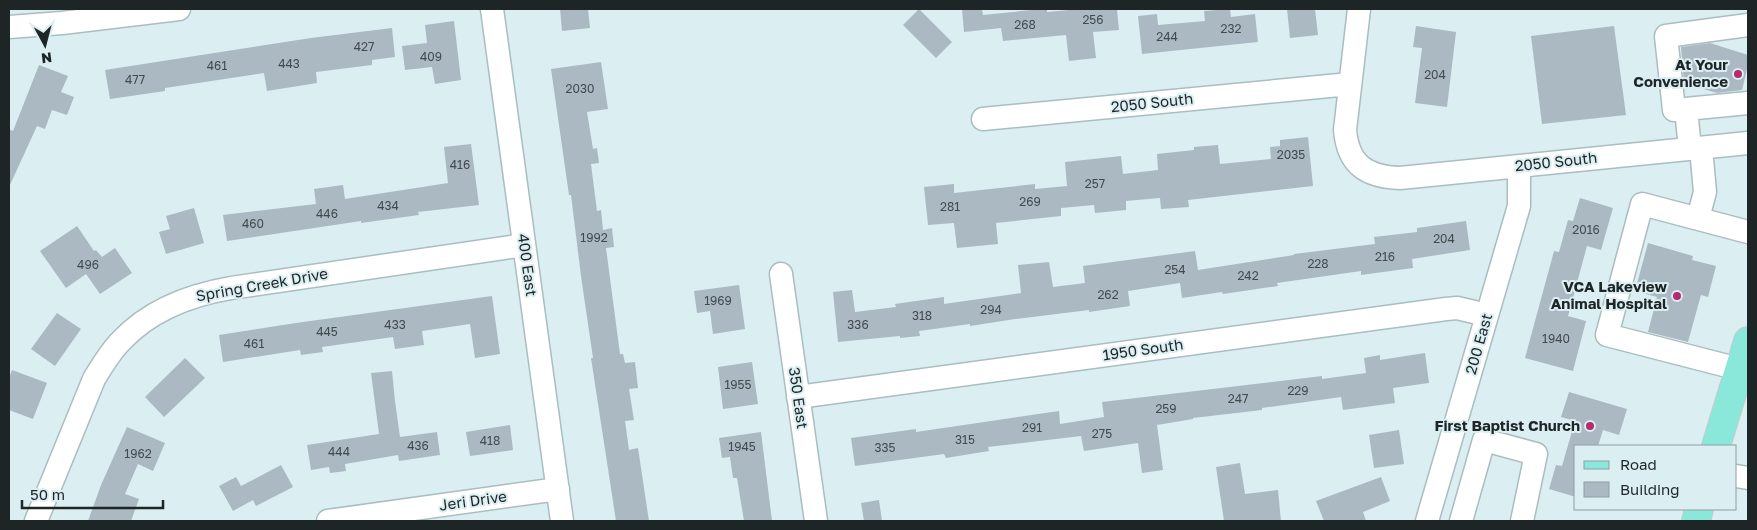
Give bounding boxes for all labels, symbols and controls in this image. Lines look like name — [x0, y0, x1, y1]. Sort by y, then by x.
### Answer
house number: 256 — [1082, 12, 1104, 27]
house number: 268 — [1014, 17, 1036, 32]
north arrow — [20, 20, 70, 70]
house number: 232 — [1221, 21, 1242, 36]
house number: 244 — [1156, 29, 1178, 44]
house number: 427 — [354, 39, 374, 54]
text: N — [40, 49, 53, 67]
house number: 409 — [420, 49, 442, 64]
place label: At Your Convenience — [1633, 55, 1728, 90]
house number: 443 — [278, 56, 300, 71]
house number: 461 — [207, 58, 227, 73]
house number: 204 — [1424, 67, 1446, 82]
marker: At Your Convenience — [1732, 68, 1744, 80]
house number: 477 — [125, 72, 145, 87]
house number: 2030 — [566, 81, 594, 96]
street label: 2050 South — [1110, 89, 1194, 115]
house number: 2035 — [1277, 147, 1305, 162]
street label: 2050 South — [1514, 148, 1598, 174]
house number: 416 — [450, 157, 470, 172]
house number: 257 — [1085, 176, 1105, 191]
house number: 269 — [1019, 194, 1041, 209]
house number: 434 — [377, 198, 399, 213]
house number: 281 — [940, 199, 960, 214]
house number: 446 — [316, 206, 338, 221]
house number: 460 — [242, 216, 264, 231]
house number: 2016 — [1572, 222, 1600, 237]
house number: 1992 — [580, 230, 608, 245]
house number: 204 — [1433, 231, 1455, 246]
street label: 400 East — [515, 232, 541, 297]
house number: 216 — [1375, 249, 1395, 264]
house number: 228 — [1307, 256, 1329, 271]
house number: 496 — [77, 257, 99, 272]
house number: 254 — [1164, 262, 1186, 277]
street label: Spring Creek Drive — [194, 264, 329, 304]
house number: 242 — [1237, 268, 1259, 283]
place label: VCA Lakeview Animal Hospital — [1551, 277, 1668, 312]
house number: 262 — [1097, 287, 1119, 302]
marker: VCA Lakeview Animal Hospital — [1671, 290, 1683, 302]
house number: 1969 — [704, 293, 732, 308]
house number: 294 — [980, 302, 1002, 317]
house number: 318 — [912, 308, 932, 323]
street label: 200 East — [1461, 311, 1495, 376]
house number: 433 — [384, 317, 406, 332]
house number: 336 — [847, 317, 869, 332]
house number: 445 — [316, 324, 338, 339]
house number: 1940 — [1542, 331, 1570, 346]
street label: 1950 South — [1101, 334, 1184, 364]
house number: 461 — [244, 336, 264, 351]
street label: 350 East — [786, 366, 812, 430]
house number: 1955 — [724, 377, 752, 392]
house number: 229 — [1287, 383, 1309, 398]
house number: 247 — [1228, 391, 1248, 406]
house number: 259 — [1155, 401, 1177, 416]
place label: First Baptist Church — [1434, 416, 1580, 434]
house number: 291 — [1022, 420, 1042, 435]
marker: First Baptist Church — [1584, 420, 1596, 432]
house number: 275 — [1092, 426, 1112, 441]
house number: 315 — [955, 432, 975, 447]
house number: 418 — [480, 433, 500, 448]
house number: 436 — [407, 438, 429, 453]
house number: 1945 — [728, 439, 756, 454]
house number: 335 — [874, 440, 896, 455]
house number: 444 — [328, 444, 350, 459]
legend — [1574, 445, 1737, 510]
house number: 1962 — [124, 446, 152, 461]
text: Road — [1620, 455, 1657, 473]
scale bar — [22, 478, 164, 510]
text: Building — [1620, 480, 1680, 498]
text: 50 m — [30, 485, 65, 503]
street label: Jeri Drive — [438, 486, 508, 514]

